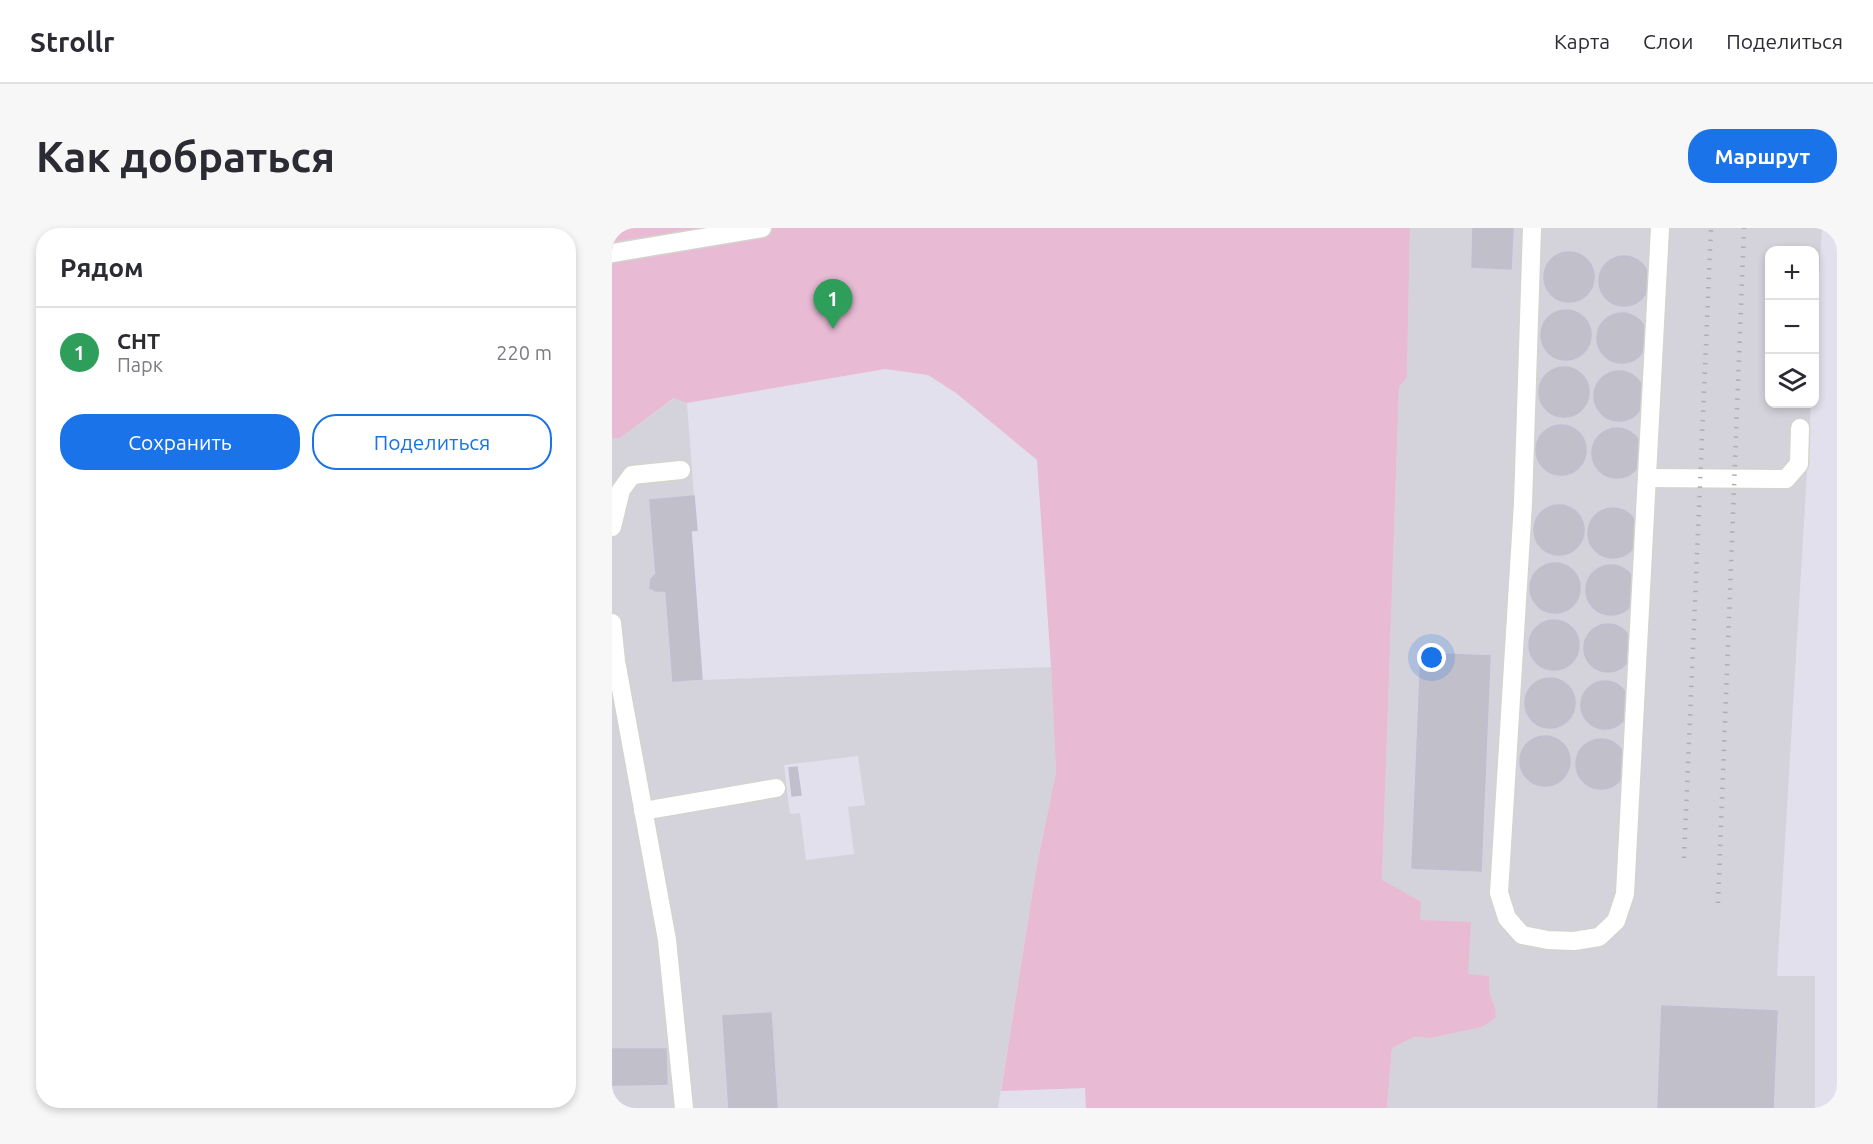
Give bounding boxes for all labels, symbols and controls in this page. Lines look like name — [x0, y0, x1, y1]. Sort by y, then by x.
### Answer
text: Strollr — [30, 26, 115, 57]
text: Карта — [1554, 29, 1610, 53]
text: Слои — [1643, 29, 1693, 53]
text: Поделиться — [1726, 29, 1843, 53]
button: Маршрут — [1688, 129, 1837, 183]
text: Как добраться — [36, 133, 335, 180]
map controls — [1765, 246, 1819, 408]
button: + — [1765, 246, 1819, 300]
text: Рядом — [60, 253, 144, 282]
pin: 1 — [814, 279, 852, 329]
button: − — [1765, 300, 1819, 354]
text: СНТ — [117, 328, 160, 353]
text: 1 — [74, 341, 85, 364]
text: 220 m — [496, 341, 552, 364]
text: Парк — [117, 353, 163, 376]
button: layers — [1765, 354, 1819, 408]
button: Сохранить — [60, 414, 300, 470]
button: Поделиться — [312, 414, 552, 470]
your location — [1417, 643, 1446, 672]

